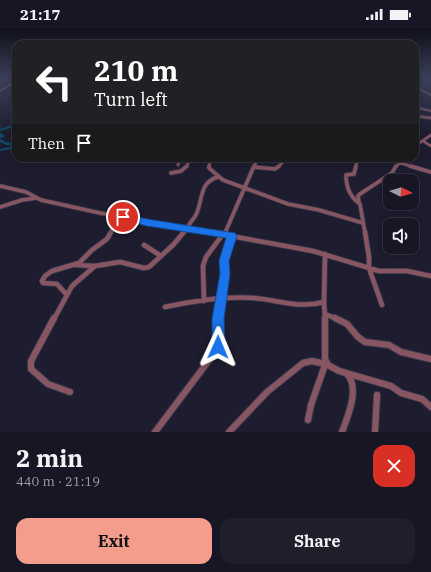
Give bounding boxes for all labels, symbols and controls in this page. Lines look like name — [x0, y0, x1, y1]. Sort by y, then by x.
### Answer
text: 21:17 — [20, 5, 61, 24]
text: 210 m — [94, 52, 178, 89]
icon: left — [28, 56, 80, 108]
text: Turn left — [94, 88, 168, 111]
icon: arrive — [73, 132, 95, 154]
text: Then — [28, 134, 65, 153]
north arrow — [383, 174, 419, 210]
map controls — [383, 174, 419, 254]
pin — [106, 200, 140, 234]
icon: arrive — [112, 206, 134, 228]
button: sound — [383, 218, 419, 254]
position arrow — [197, 326, 239, 368]
text: 2 min — [16, 442, 83, 474]
button: close — [373, 445, 415, 487]
text: 440 m · 21:19 — [16, 473, 100, 490]
button: Exit — [16, 518, 212, 564]
button: Share — [220, 518, 415, 564]

